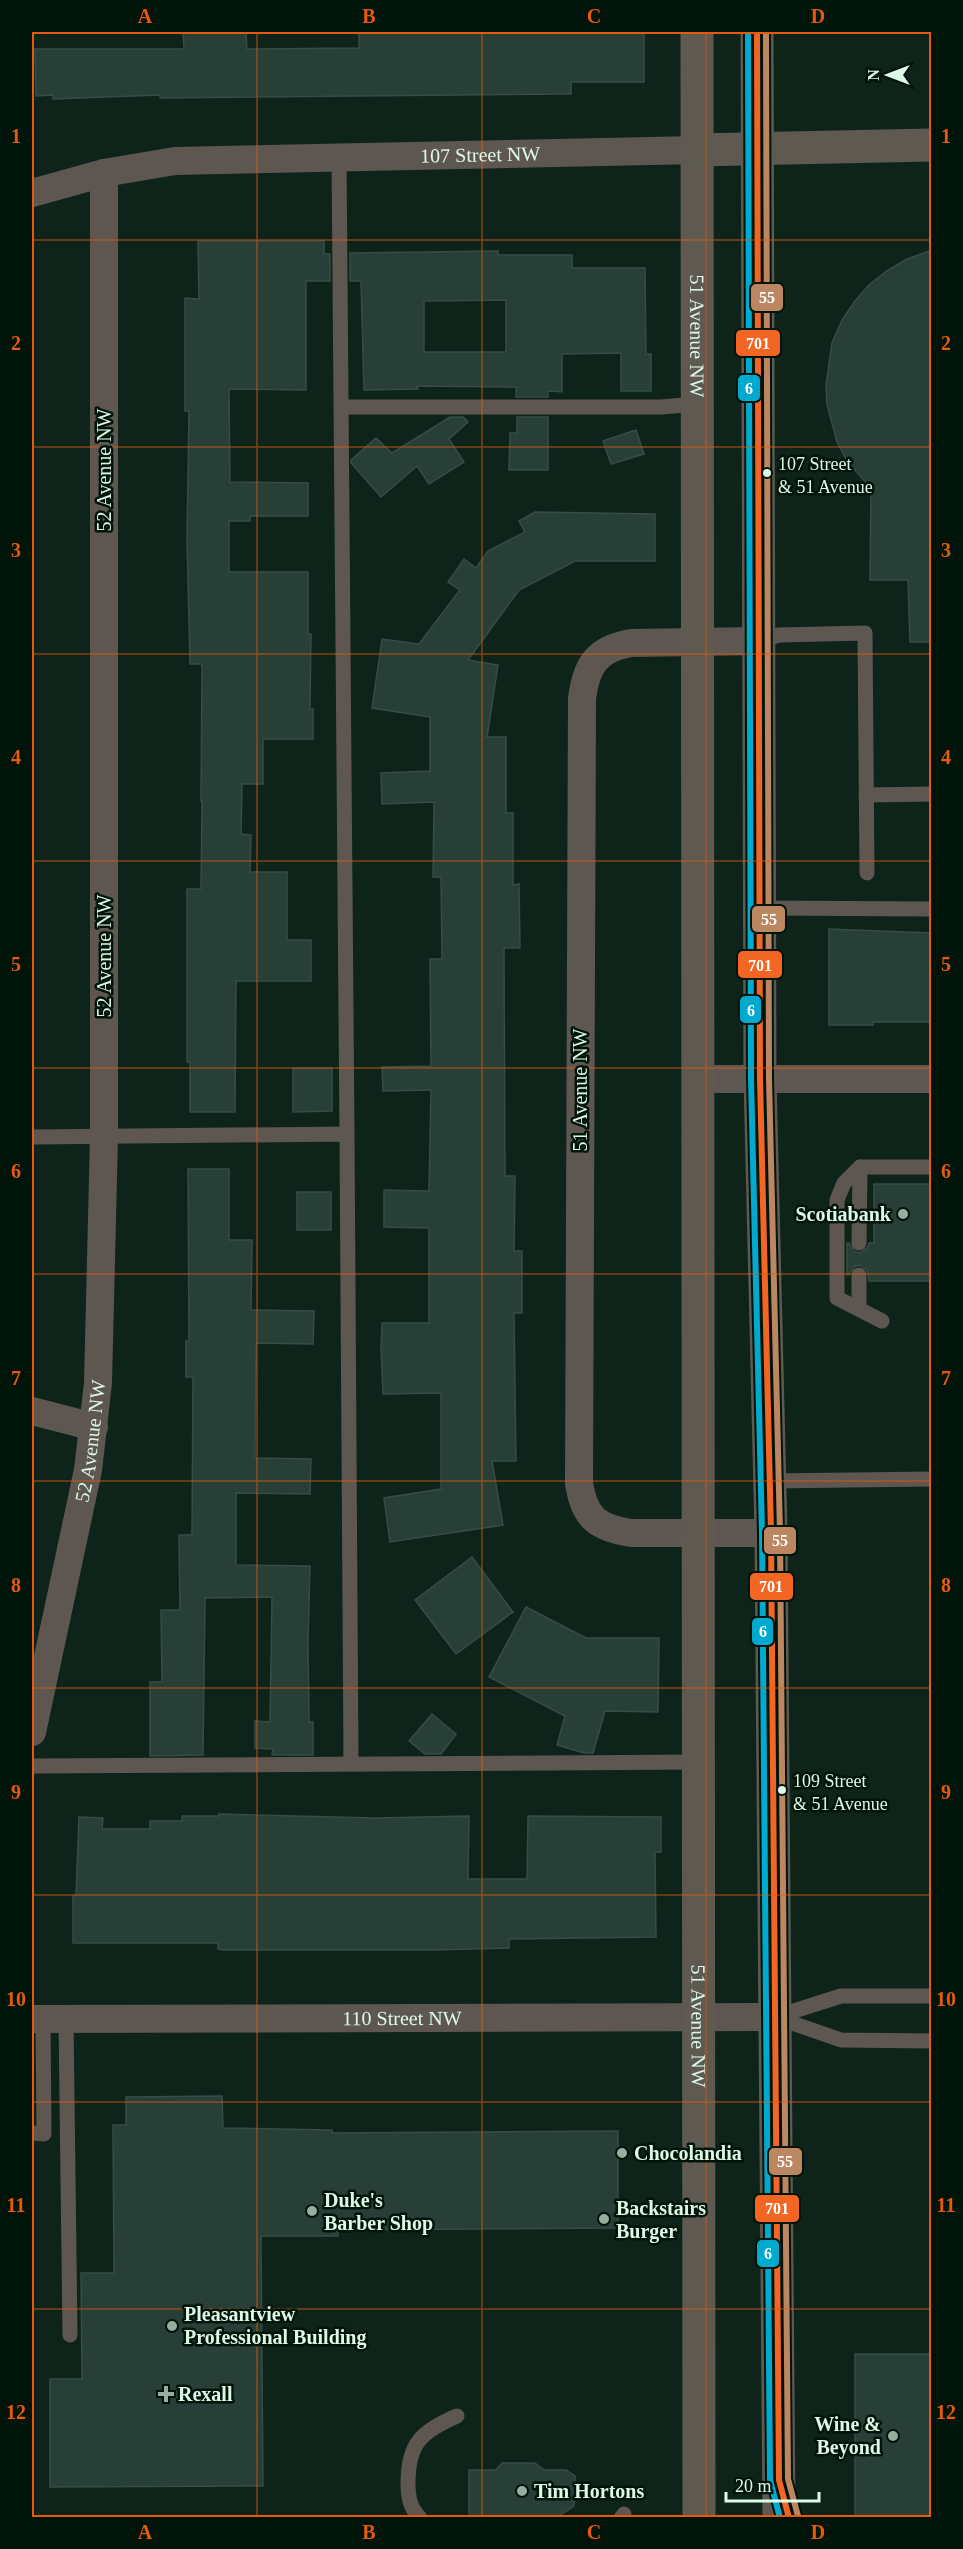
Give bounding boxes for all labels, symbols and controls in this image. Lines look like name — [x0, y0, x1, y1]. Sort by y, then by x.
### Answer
text: A — [138, 5, 153, 27]
text: B — [362, 5, 376, 27]
text: C — [587, 5, 601, 27]
text: D — [811, 5, 825, 27]
north arrow — [858, 45, 918, 105]
text: N — [865, 69, 882, 81]
text: 1 — [11, 125, 21, 147]
text: 1 — [941, 125, 951, 147]
street label: 107 Street NW — [420, 142, 541, 167]
street label: 51 Avenue NW — [686, 274, 708, 398]
line badge: 55 — [750, 283, 784, 312]
text: 55 — [759, 289, 775, 306]
line badge: 701 — [735, 329, 781, 357]
text: 2 — [11, 332, 21, 354]
text: 2 — [941, 332, 951, 354]
text: 701 — [746, 335, 770, 352]
line badge: 6 — [737, 374, 761, 402]
text: 6 — [745, 380, 753, 397]
street label: 52 Avenue NW — [93, 408, 115, 531]
place label: 107 Street & 51 Avenue — [778, 454, 873, 497]
marker: 107 Street & 51 Avenue — [761, 467, 773, 479]
text: 3 — [11, 539, 21, 561]
text: 3 — [941, 539, 951, 561]
text: 4 — [11, 746, 21, 768]
text: 4 — [941, 746, 951, 768]
street label: 52 Avenue NW — [93, 894, 115, 1017]
line badge: 55 — [751, 905, 786, 933]
text: 55 — [761, 911, 777, 928]
line badge: 701 — [737, 950, 783, 979]
text: 5 — [11, 953, 21, 975]
text: 5 — [941, 953, 951, 975]
text: 701 — [748, 957, 772, 974]
line badge: 6 — [739, 995, 762, 1024]
text: 6 — [747, 1002, 755, 1019]
street label: 51 Avenue NW — [569, 1028, 591, 1151]
text: 6 — [11, 1160, 21, 1182]
text: 6 — [941, 1160, 951, 1182]
place label: Scotiabank — [795, 1203, 892, 1225]
marker: Scotiabank — [896, 1207, 910, 1221]
text: 7 — [11, 1367, 21, 1389]
text: 7 — [941, 1367, 951, 1389]
street label: 52 Avenue NW — [70, 1379, 109, 1504]
line badge: 55 — [763, 1526, 797, 1555]
text: 55 — [772, 1532, 788, 1549]
line badge: 701 — [749, 1572, 794, 1601]
text: 8 — [11, 1574, 21, 1596]
text: 8 — [941, 1574, 951, 1596]
text: 701 — [759, 1578, 783, 1595]
line badge: 6 — [751, 1617, 774, 1646]
text: 6 — [759, 1623, 767, 1640]
place label: 109 Street & 51 Avenue — [793, 1771, 888, 1814]
text: 9 — [11, 1781, 21, 1803]
text: 9 — [941, 1781, 951, 1803]
marker: 109 Street & 51 Avenue — [776, 1784, 788, 1796]
street label: 51 Avenue NW — [688, 1964, 710, 2088]
text: 10 — [6, 1988, 26, 2010]
text: 10 — [936, 1988, 956, 2010]
street label: 110 Street NW — [342, 2007, 462, 2029]
place label: Chocolandia — [634, 2142, 742, 2164]
marker: Chocolandia — [615, 2146, 629, 2160]
line badge: 55 — [768, 2147, 803, 2176]
text: 55 — [777, 2153, 793, 2170]
place label: Duke's Barber Shop — [324, 2189, 433, 2235]
text: 11 — [7, 2194, 25, 2216]
line badge: 701 — [754, 2194, 800, 2223]
text: 11 — [937, 2194, 955, 2216]
place label: Backstairs Burger — [616, 2197, 706, 2243]
text: 701 — [765, 2200, 789, 2217]
marker: Duke's Barber Shop — [305, 2204, 319, 2218]
marker: Backstairs Burger — [597, 2212, 611, 2226]
line badge: 6 — [756, 2239, 780, 2268]
text: 6 — [764, 2245, 772, 2262]
place label: Pleasantview Professional Building — [184, 2303, 366, 2349]
marker: Pleasantview Professional Building — [165, 2319, 179, 2333]
place label: Rexall — [178, 2383, 233, 2405]
marker: Rexall — [159, 2387, 173, 2401]
text: 12 — [6, 2401, 26, 2423]
text: 12 — [936, 2401, 956, 2423]
place label: Wine & Beyond — [814, 2413, 881, 2459]
marker: Wine & Beyond — [886, 2429, 900, 2443]
scale bar — [726, 2465, 819, 2503]
text: 20 m — [735, 2476, 772, 2496]
place label: Tim Hortons — [534, 2480, 644, 2502]
marker: Tim Hortons — [515, 2484, 529, 2498]
text: A — [138, 2521, 153, 2543]
text: B — [362, 2521, 376, 2543]
text: C — [587, 2521, 601, 2543]
text: D — [811, 2521, 825, 2543]

